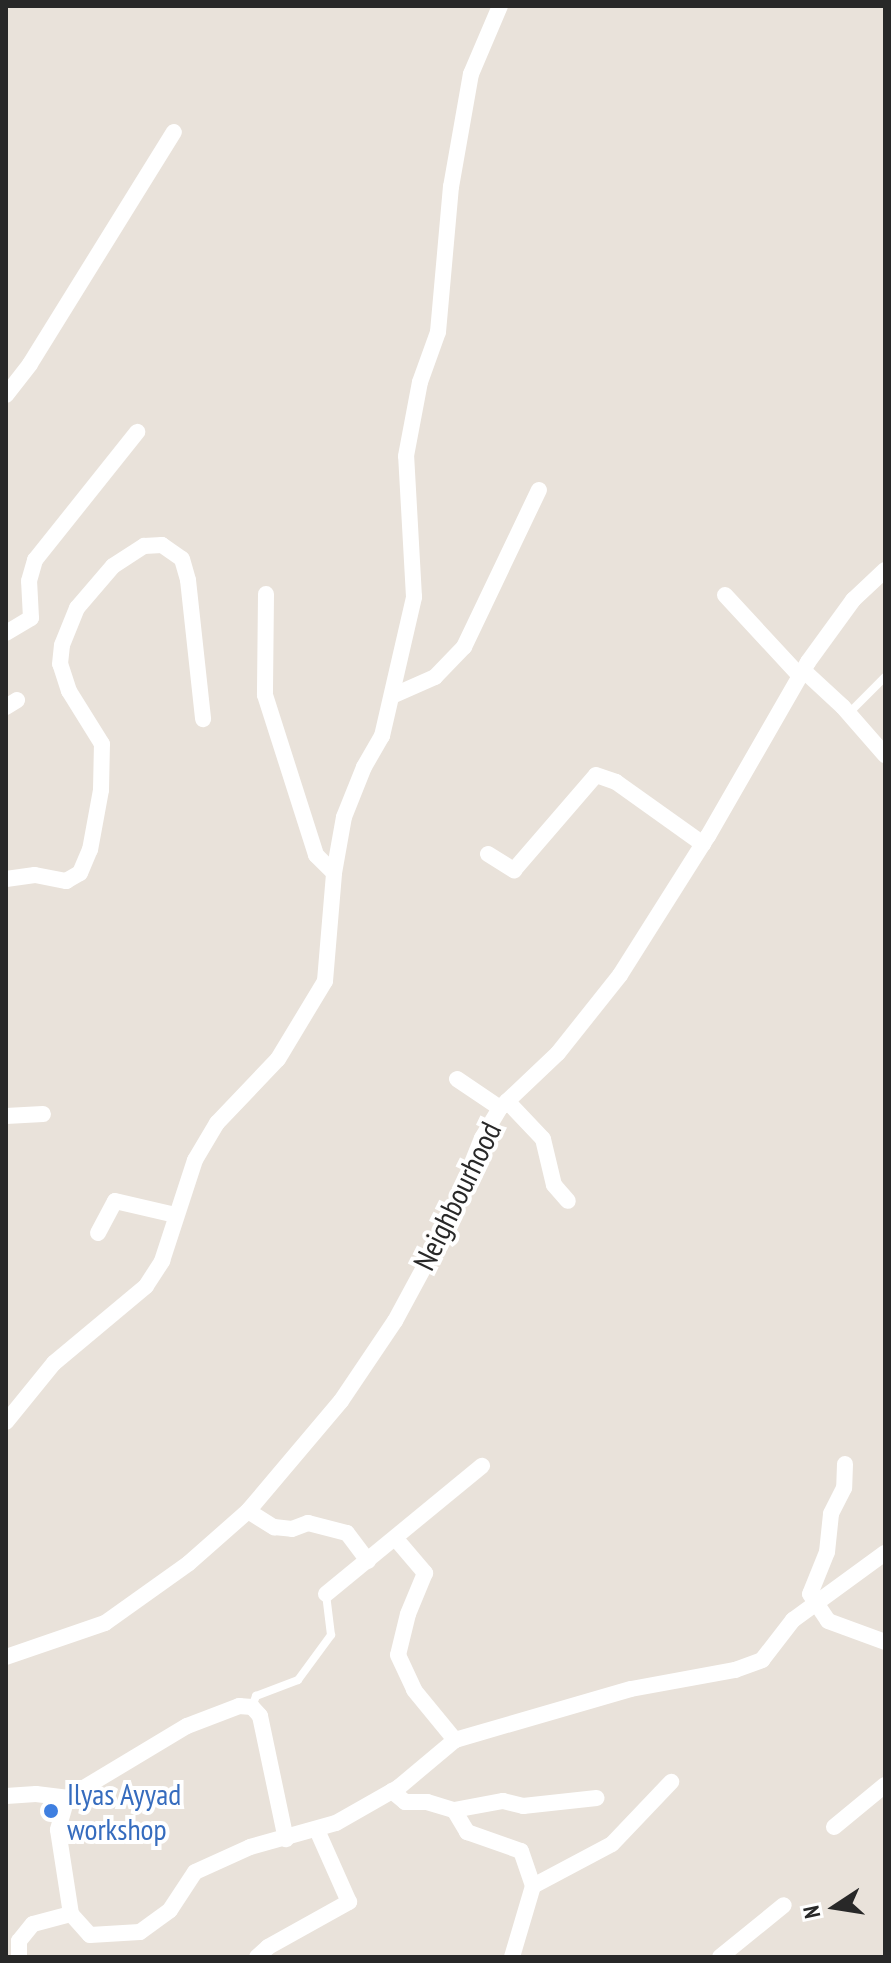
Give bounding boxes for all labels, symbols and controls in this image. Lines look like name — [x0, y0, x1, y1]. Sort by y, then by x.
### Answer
street label: Neighbourhood — [406, 1116, 508, 1276]
place label: Ilyas Ayyad workshop — [67, 1776, 182, 1846]
marker: Ilyas Ayyad workshop — [42, 1802, 60, 1820]
north arrow — [795, 1867, 875, 1947]
text: N — [797, 1903, 826, 1921]

